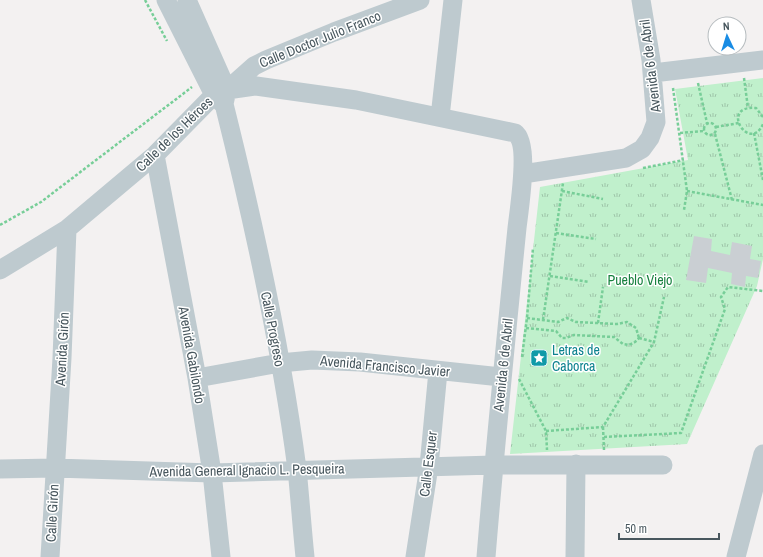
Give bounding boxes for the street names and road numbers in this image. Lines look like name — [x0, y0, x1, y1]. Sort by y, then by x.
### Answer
street label: Calle Doctor Julio Franco — [257, 6, 383, 72]
street label: Avenida 6 de Abril — [635, 18, 665, 115]
street label: Calle de los Héroes — [132, 93, 216, 175]
street label: Calle Progreso — [257, 290, 289, 368]
street label: Avenida Gabilondo — [174, 304, 209, 405]
street label: Avenida Girón — [51, 312, 73, 387]
street label: Avenida 6 de Abril — [489, 317, 517, 413]
street label: Avenida Francisco Javier — [318, 351, 451, 381]
street label: Calle Esquer — [415, 430, 441, 498]
street label: Avenida General Ignacio L. Pesqueira — [148, 459, 345, 481]
street label: Calle Girón — [41, 484, 63, 542]

